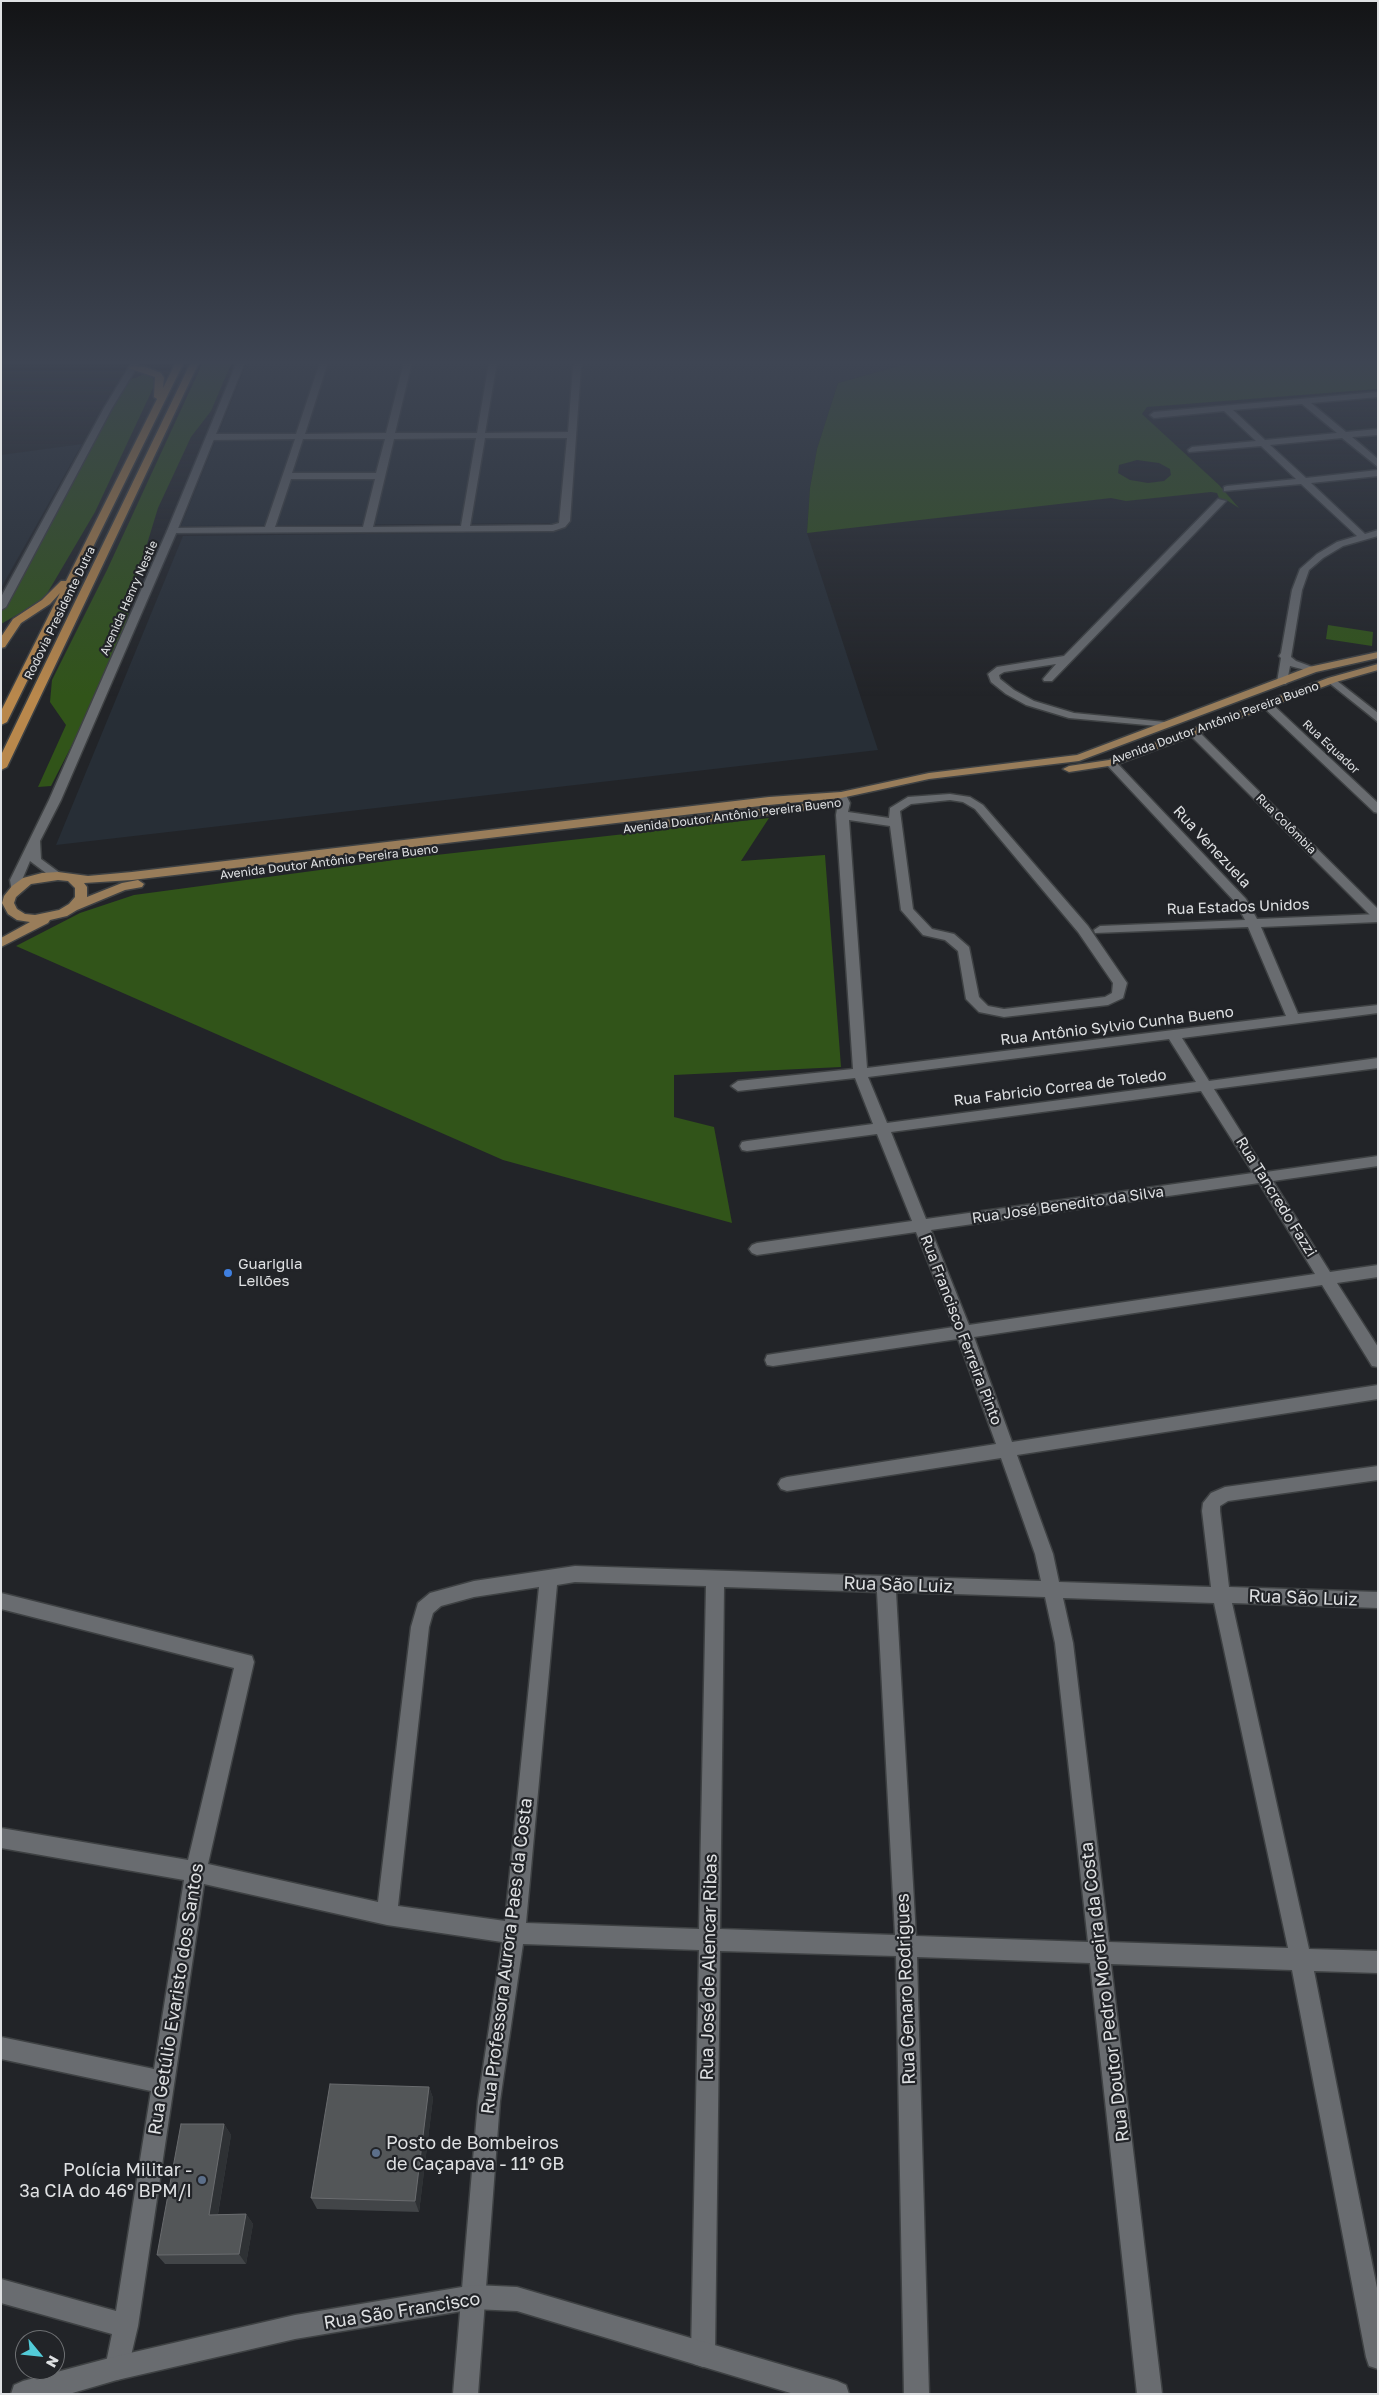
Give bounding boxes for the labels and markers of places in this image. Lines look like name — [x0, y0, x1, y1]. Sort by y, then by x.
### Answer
place label: Guariglia Leilões — [238, 1255, 303, 1290]
marker: Guariglia Leilões — [222, 1267, 234, 1279]
place label: Posto de Bombeiros de Caçapava - 11º GB — [386, 2132, 564, 2174]
marker: Posto de Bombeiros de Caçapava - 11º GB — [370, 2147, 382, 2159]
place label: Polícia Militar - 3ª CIA do 46º BPM/I — [19, 2159, 192, 2202]
marker: Polícia Militar - 3ª CIA do 46º BPM/I — [196, 2174, 208, 2186]

